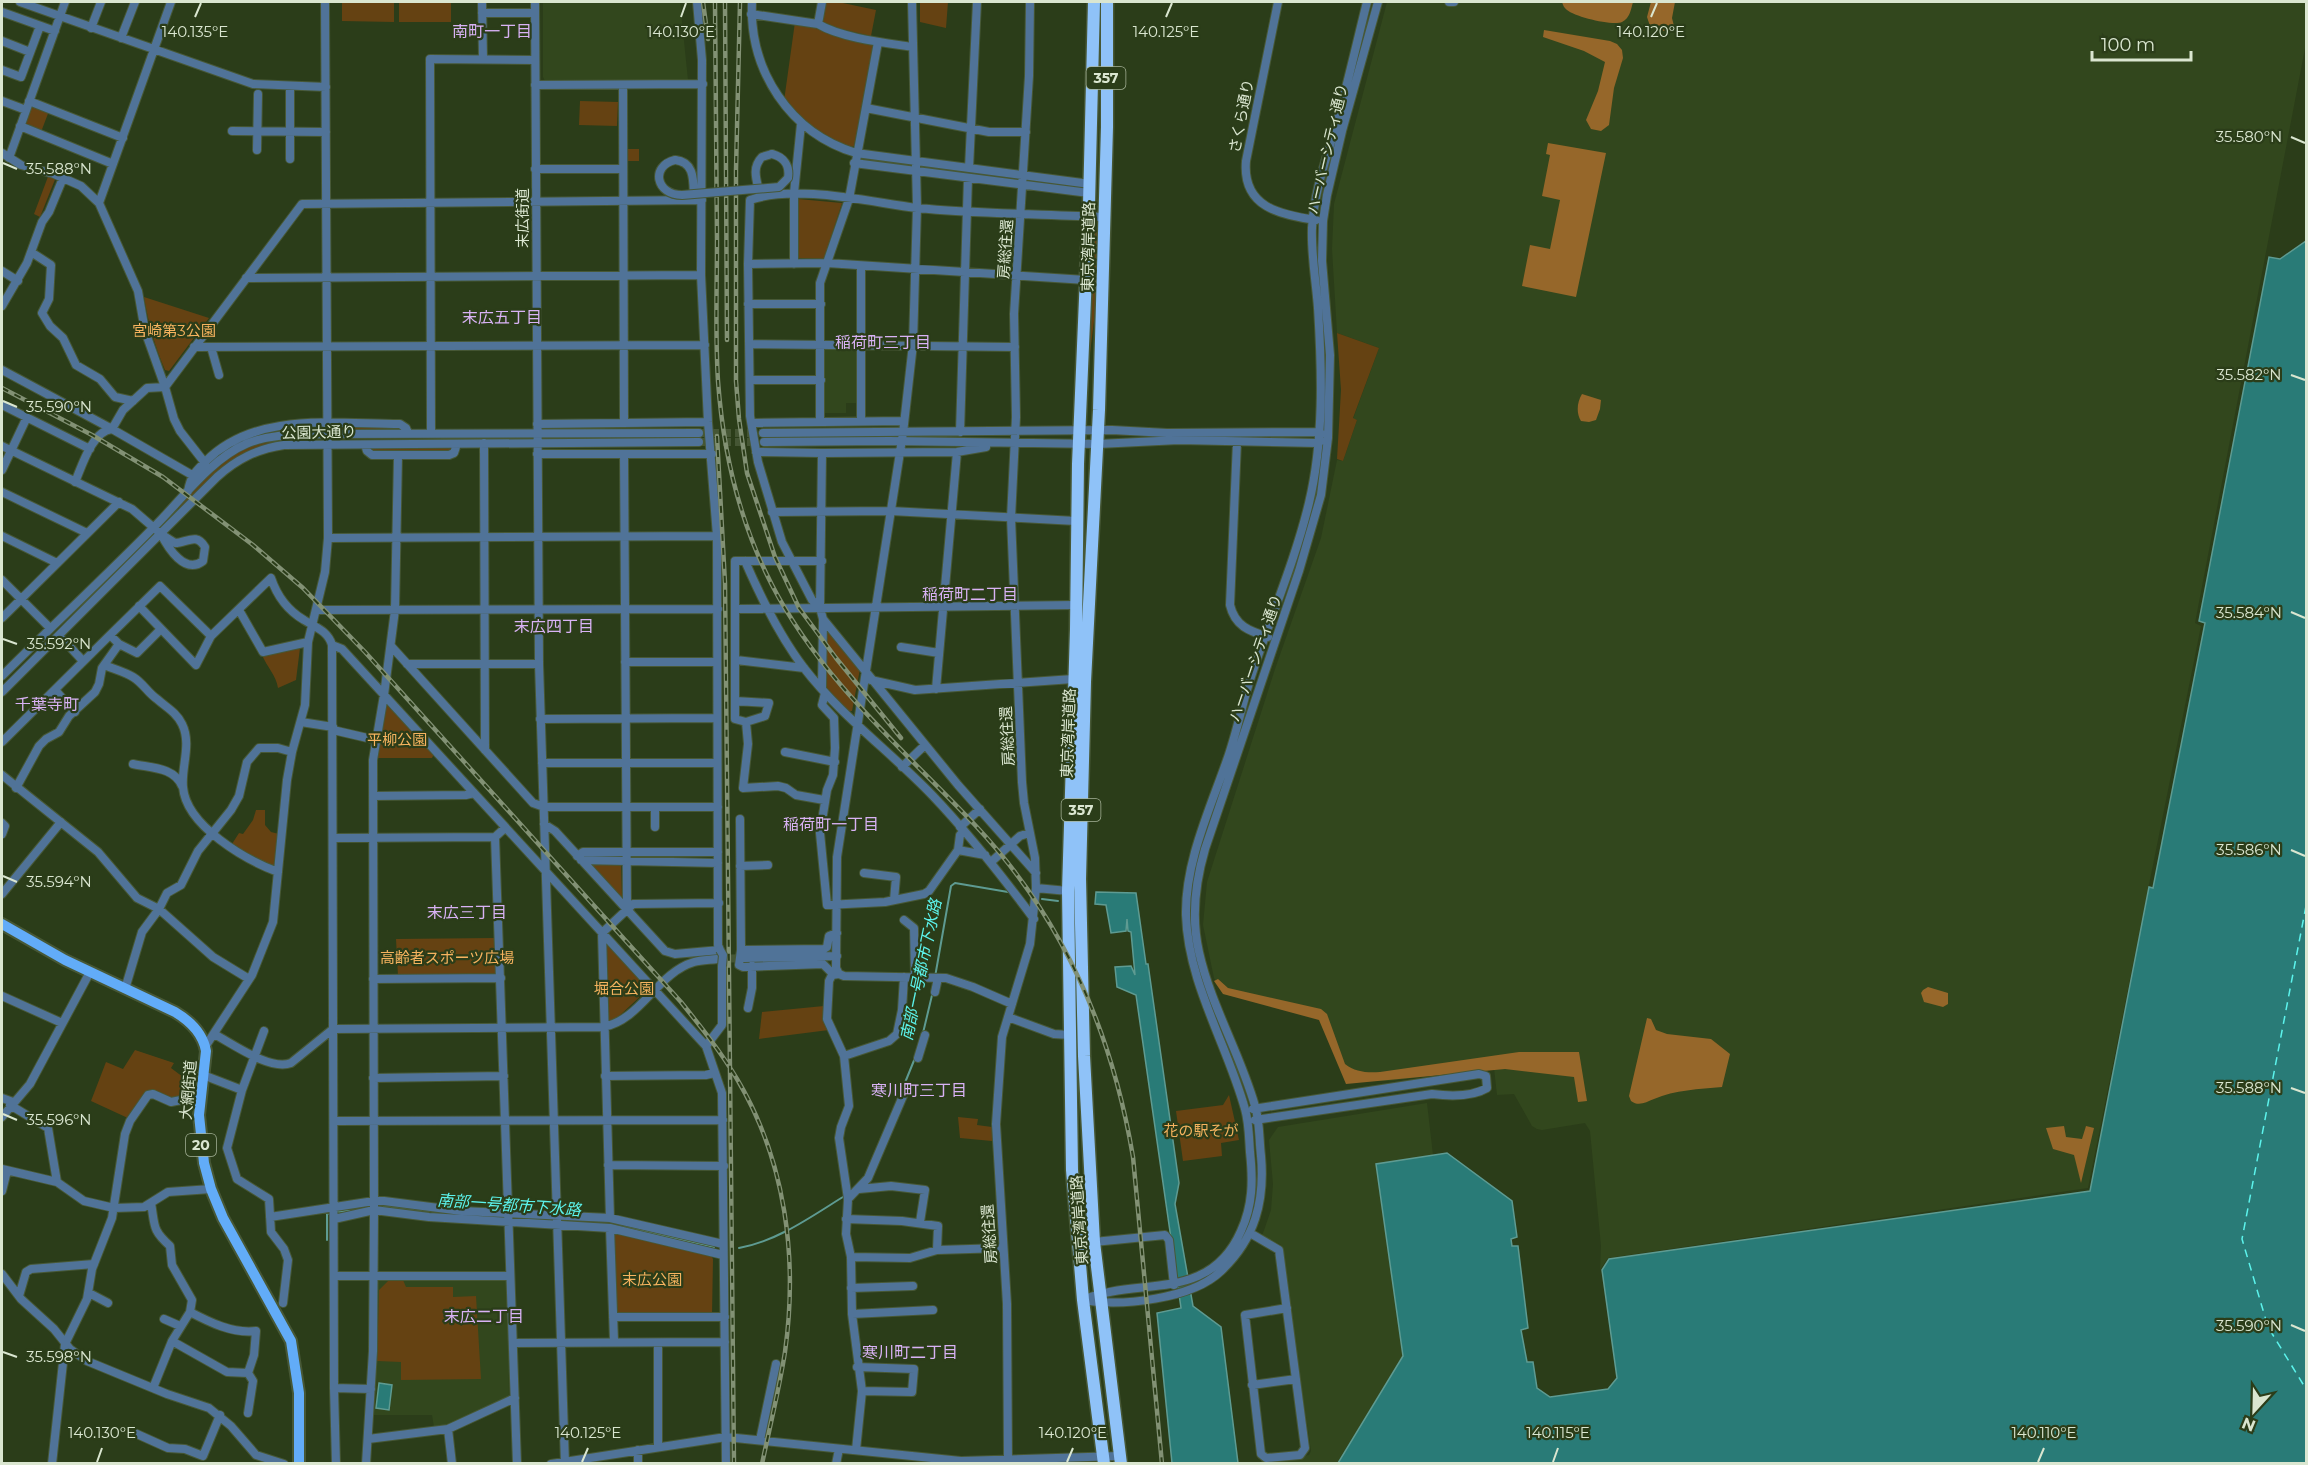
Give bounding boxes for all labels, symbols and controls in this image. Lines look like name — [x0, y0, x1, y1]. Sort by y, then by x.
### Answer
text: 140.135°E — [162, 22, 228, 41]
district label: 南町一丁目 — [452, 22, 532, 41]
text: 140.130°E — [647, 22, 715, 41]
text: 140.125°E — [1133, 22, 1199, 41]
text: 140.120°E — [1617, 22, 1685, 41]
scale bar — [2092, 24, 2191, 62]
text: 100 m — [2101, 34, 2155, 56]
road number: 357 — [1086, 67, 1126, 89]
street label: さくら通り — [1225, 77, 1257, 155]
street label: ハーバーシティ通り — [1303, 82, 1351, 216]
text: 35.580°N — [2216, 127, 2282, 146]
text: 35.588°N — [26, 159, 92, 178]
street label: 末広街道 — [513, 188, 532, 248]
street label: 東京湾岸道路 — [1078, 202, 1098, 292]
street label: 房総往還 — [993, 218, 1017, 280]
district label: 末広五丁目 — [462, 308, 542, 327]
park label: 宮崎第3公園 — [132, 321, 216, 340]
district label: 稲荷町三丁目 — [835, 333, 931, 352]
text: 35.582°N — [2216, 365, 2282, 384]
text: 35.590°N — [26, 397, 92, 416]
street label: 公園大通り — [281, 422, 357, 442]
district label: 稲荷町二丁目 — [922, 585, 1018, 604]
street label: ハーバーシティ通り — [1224, 592, 1286, 724]
text: 35.584°N — [2216, 603, 2282, 622]
district label: 末広四丁目 — [514, 617, 594, 636]
text: 35.592°N — [27, 634, 91, 653]
street label: 東京湾岸道路 — [1057, 688, 1079, 778]
district label: 千葉寺町 — [15, 695, 79, 714]
street label: 房総往還 — [996, 706, 1018, 766]
park label: 平柳公園 — [367, 730, 427, 749]
road number: 357 — [1062, 799, 1100, 821]
district label: 稲荷町一丁目 — [783, 815, 879, 834]
text: 35.586°N — [2216, 840, 2282, 859]
text: 35.594°N — [26, 872, 92, 891]
water label: 南部一号都市下水路 — [897, 896, 946, 1042]
district label: 末広三丁目 — [427, 903, 507, 922]
park label: 高齢者スポーツ広場 — [380, 948, 514, 967]
park label: 堀合公園 — [594, 979, 654, 998]
street label: 大網街道 — [176, 1059, 200, 1121]
text: 35.588°N — [2216, 1078, 2282, 1097]
district label: 寒川町三丁目 — [871, 1081, 967, 1100]
text: 35.596°N — [27, 1110, 91, 1129]
park label: 花の駅そが — [1163, 1121, 1239, 1140]
road number: 20 — [186, 1134, 216, 1156]
street label: 東京湾岸道路 — [1066, 1174, 1092, 1266]
water label: 南部一号都市下水路 — [437, 1191, 583, 1220]
street label: 房総往還 — [977, 1203, 1001, 1265]
park label: 末広公園 — [622, 1270, 682, 1289]
district label: 末広二丁目 — [444, 1307, 524, 1326]
text: 35.590°N — [2216, 1316, 2282, 1335]
district label: 寒川町二丁目 — [862, 1343, 958, 1362]
text: 35.598°N — [26, 1347, 92, 1366]
north arrow — [2224, 1381, 2284, 1441]
text: N — [2239, 1413, 2258, 1436]
text: 140.130°E — [68, 1423, 136, 1442]
text: 140.125°E — [555, 1423, 621, 1442]
text: 140.120°E — [1039, 1423, 1107, 1442]
text: 140.115°E — [1526, 1423, 1590, 1442]
text: 140.110°E — [2011, 1423, 2077, 1442]

